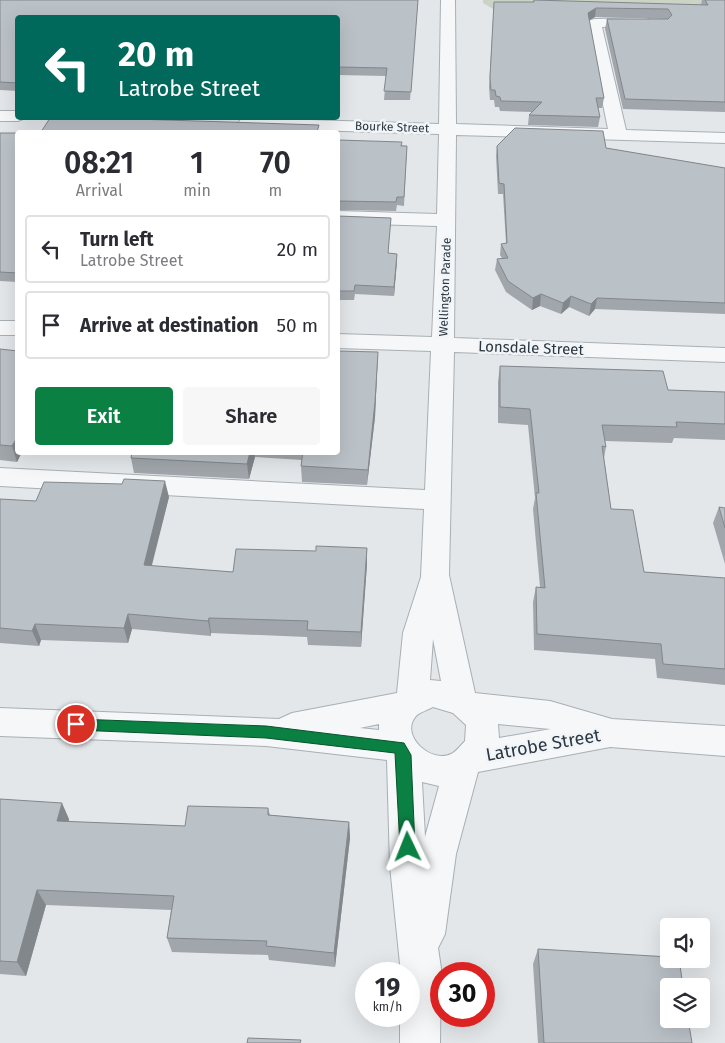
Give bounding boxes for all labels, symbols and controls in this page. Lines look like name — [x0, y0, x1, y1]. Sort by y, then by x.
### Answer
text: 20 m — [118, 33, 194, 75]
icon: left — [35, 35, 100, 100]
text: Latrobe Street — [118, 75, 260, 102]
street label: Bourke Street — [355, 119, 430, 135]
text: 08:21 — [64, 145, 134, 181]
text: 1 — [190, 145, 204, 181]
text: 70 — [260, 145, 291, 181]
text: Arrival — [76, 181, 123, 200]
text: min — [183, 181, 211, 200]
text: m — [269, 181, 282, 200]
text: Turn left — [80, 228, 154, 251]
icon: left — [37, 235, 65, 263]
street label: Wellington Parade — [436, 237, 454, 337]
text: 20 m — [277, 238, 318, 261]
text: Latrobe Street — [80, 251, 183, 270]
icon: arrive — [37, 311, 65, 339]
text: Arrive at destination — [80, 314, 259, 337]
text: 50 m — [277, 314, 318, 337]
street label: Lonsdale Street — [478, 337, 585, 359]
button: Exit — [35, 387, 173, 445]
button: Share — [183, 387, 320, 445]
pin — [55, 703, 97, 745]
icon: arrive — [62, 710, 90, 738]
street label: Latrobe Street — [484, 724, 603, 766]
position arrow — [381, 820, 433, 872]
map controls — [660, 918, 710, 1028]
button: sound — [660, 918, 710, 968]
speed limit sign: 30 — [430, 962, 495, 1027]
text: 19 — [375, 973, 400, 1003]
button: layers — [660, 978, 710, 1028]
text: km/h — [373, 1000, 402, 1014]

